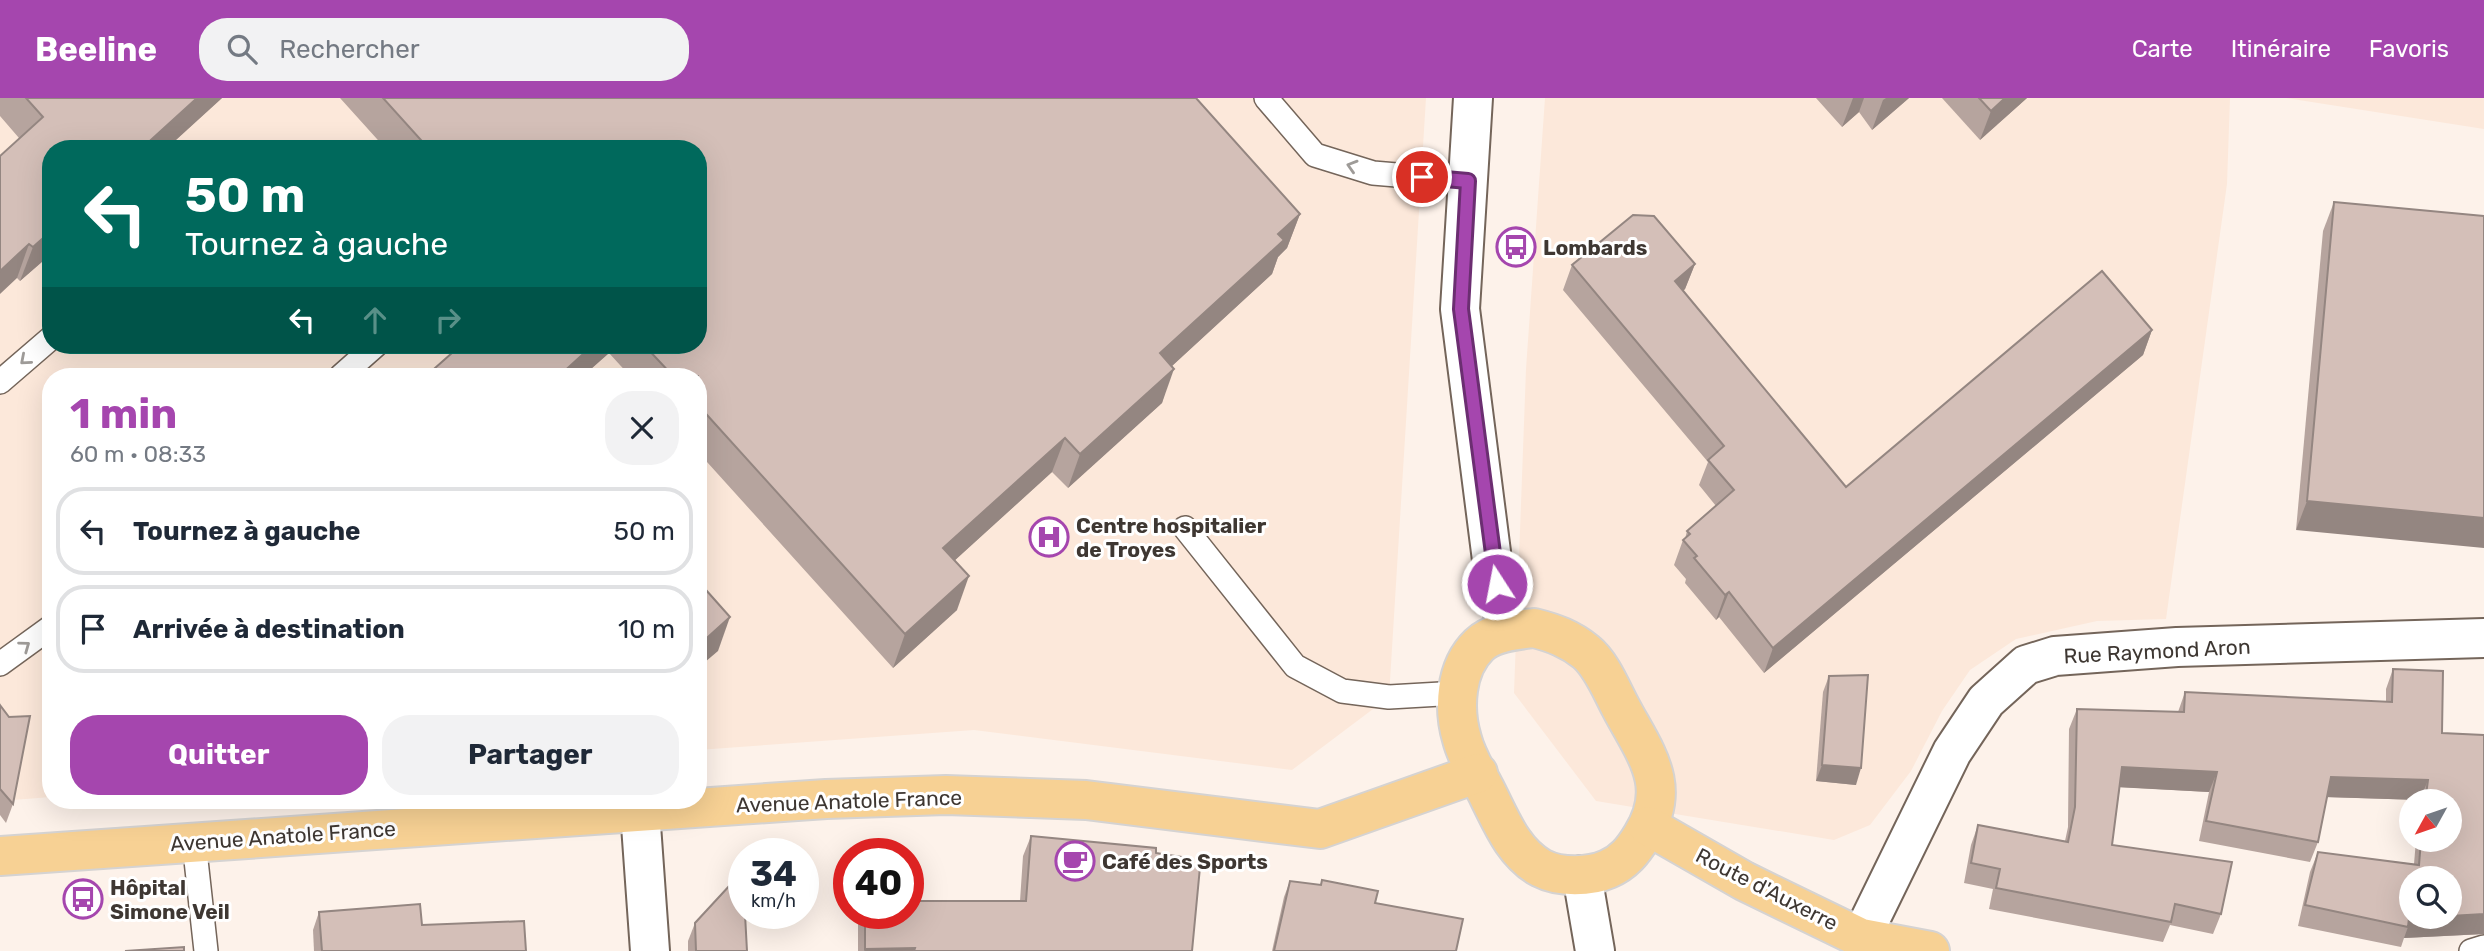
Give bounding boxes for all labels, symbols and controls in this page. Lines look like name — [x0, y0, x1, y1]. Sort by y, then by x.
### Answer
search box — [199, 18, 689, 81]
text: Beeline — [35, 30, 157, 69]
icon: search — [223, 30, 261, 68]
text: Rechercher — [279, 34, 420, 65]
text: Carte — [2132, 35, 2193, 63]
text: Itinéraire — [2231, 35, 2331, 63]
text: Favoris — [2369, 35, 2449, 63]
pin — [1392, 147, 1452, 207]
icon: arrive — [1403, 158, 1441, 196]
one-way arrow — [1347, 160, 1359, 174]
text: 50 m — [185, 166, 305, 224]
icon: left — [70, 168, 161, 259]
text: Tournez à gauche — [185, 225, 448, 263]
bus stop icon: Lombards — [1495, 226, 1537, 268]
place label: Lombards — [1543, 235, 1647, 260]
icon: left — [283, 301, 321, 339]
icon: ahead — [356, 301, 394, 339]
icon: right — [429, 301, 467, 339]
one-way arrow — [21, 352, 34, 364]
text: 1 min — [70, 389, 177, 439]
button: close — [605, 391, 679, 465]
text: 60 m · 08:33 — [70, 440, 206, 468]
icon: left — [74, 512, 112, 550]
place label: Centre hospitalier de Troyes — [1076, 513, 1267, 562]
text: Tournez à gauche — [133, 516, 361, 547]
text: 50 m — [614, 516, 675, 547]
hospital icon: Centre hospitalier de Troyes — [1028, 516, 1070, 558]
position arrow — [1460, 547, 1534, 621]
icon: arrive — [74, 610, 112, 648]
text: Arrivée à destination — [133, 614, 405, 645]
text: 10 m — [618, 614, 675, 645]
street label: Rue Raymond Aron — [2063, 634, 2251, 668]
one-way arrow — [17, 642, 30, 654]
button: Quitter — [70, 715, 368, 795]
button: Partager — [382, 715, 679, 795]
street label: Avenue Anatole France — [736, 785, 962, 817]
north arrow — [2399, 789, 2462, 852]
map controls — [2399, 789, 2462, 929]
street label: Avenue Anatole France — [169, 816, 397, 856]
speed limit sign: 40 — [833, 838, 924, 929]
cafe icon: Café des Sports — [1054, 840, 1096, 882]
street label: Route d'Auxerre — [1692, 842, 1842, 936]
place label: Café des Sports — [1102, 849, 1268, 874]
text: 34 — [750, 853, 797, 895]
button: search — [2399, 866, 2462, 929]
place label: Hôpital Simone Veil — [110, 875, 230, 924]
bus stop icon: Hôpital Simone Veil — [62, 878, 104, 920]
text: km/h — [751, 890, 796, 912]

